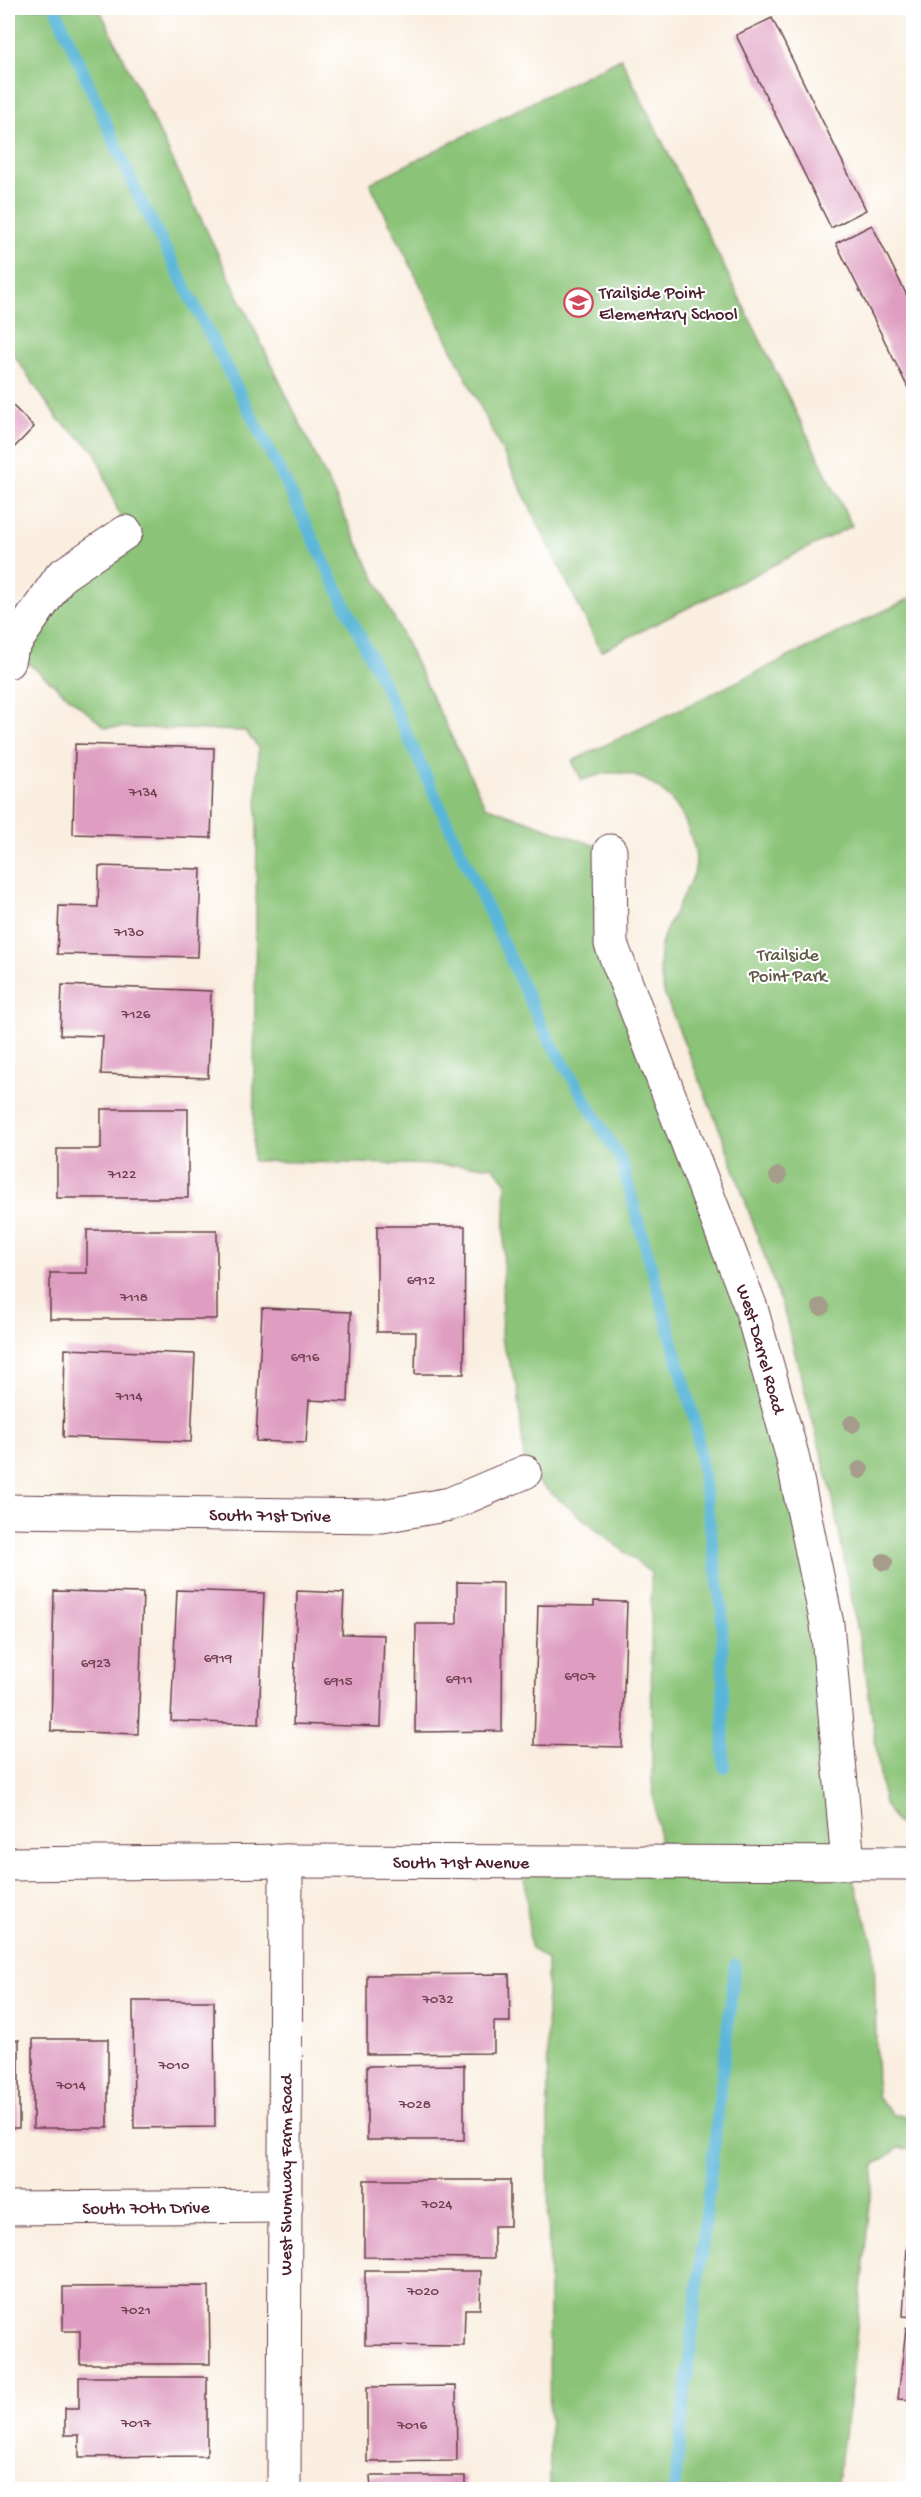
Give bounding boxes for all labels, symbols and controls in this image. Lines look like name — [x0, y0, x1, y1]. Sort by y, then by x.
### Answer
place label: Trailside Point Elementary School — [598, 284, 738, 326]
school or university icon: Trailside Point Elementary School — [562, 286, 594, 318]
house number: 7134 — [128, 784, 157, 802]
house number: 7130 — [113, 924, 145, 942]
park label: Trailside Point Park — [748, 946, 829, 988]
house number: 7126 — [121, 1006, 151, 1024]
house number: 7122 — [107, 1166, 136, 1184]
house number: 6912 — [407, 1272, 435, 1290]
street label: West Darrel Road — [730, 1282, 788, 1418]
house number: 7118 — [119, 1289, 148, 1307]
house number: 6916 — [291, 1349, 320, 1367]
house number: 7114 — [114, 1388, 143, 1406]
street label: South 71st Drive — [209, 1506, 332, 1528]
house number: 6919 — [204, 1650, 233, 1668]
house number: 6923 — [81, 1655, 111, 1673]
house number: 6907 — [564, 1668, 597, 1686]
house number: 6911 — [445, 1671, 473, 1689]
house number: 6915 — [323, 1673, 353, 1691]
street label: South 71st Avenue — [393, 1853, 530, 1875]
house number: 7032 — [421, 1991, 454, 2009]
house number: 7010 — [158, 2057, 190, 2075]
street label: West Shumway Farm Road — [277, 2073, 298, 2276]
house number: 7014 — [55, 2077, 86, 2095]
house number: 7028 — [398, 2096, 431, 2114]
house number: 7024 — [421, 2196, 452, 2214]
street label: South 70th Drive — [82, 2199, 211, 2220]
house number: 7020 — [406, 2283, 440, 2301]
house number: 7021 — [120, 2302, 151, 2320]
house number: 7017 — [120, 2415, 152, 2433]
house number: 7016 — [396, 2417, 427, 2435]

